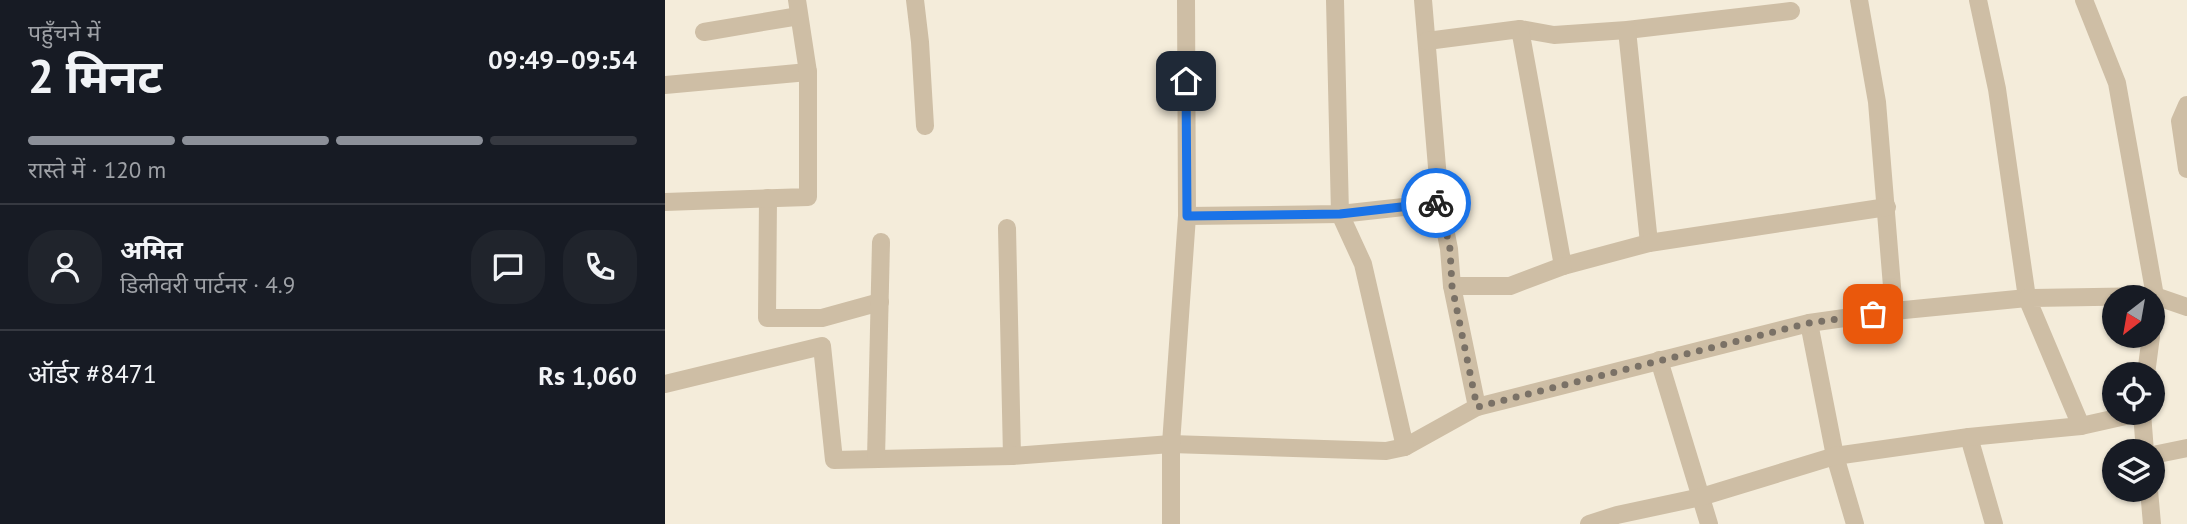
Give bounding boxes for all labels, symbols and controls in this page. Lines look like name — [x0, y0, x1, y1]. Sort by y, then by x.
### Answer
text: पहुँचने में — [28, 18, 101, 47]
text: 09:49–09:54 — [488, 43, 637, 76]
text: 2 मिनट — [28, 46, 162, 106]
pin — [1156, 51, 1216, 111]
icon: home — [1167, 62, 1205, 100]
text: रास्ते में · 120 m — [28, 155, 166, 184]
courier — [1401, 168, 1471, 238]
icon: bike — [1417, 184, 1455, 222]
button: person — [28, 230, 102, 304]
button: chat — [471, 230, 545, 304]
button: phone — [563, 230, 637, 304]
text: अमित — [120, 233, 183, 266]
text: डिलीवरी पार्टनर · 4.9 — [120, 270, 295, 299]
pin — [1843, 284, 1903, 344]
north arrow — [2102, 285, 2165, 348]
map controls — [2102, 285, 2165, 502]
icon: bag — [1854, 295, 1892, 333]
text: ऑर्डर #8471 — [28, 357, 157, 390]
text: Rs 1,060 — [538, 359, 637, 392]
button: locate — [2102, 362, 2165, 425]
button: layers — [2102, 439, 2165, 502]

